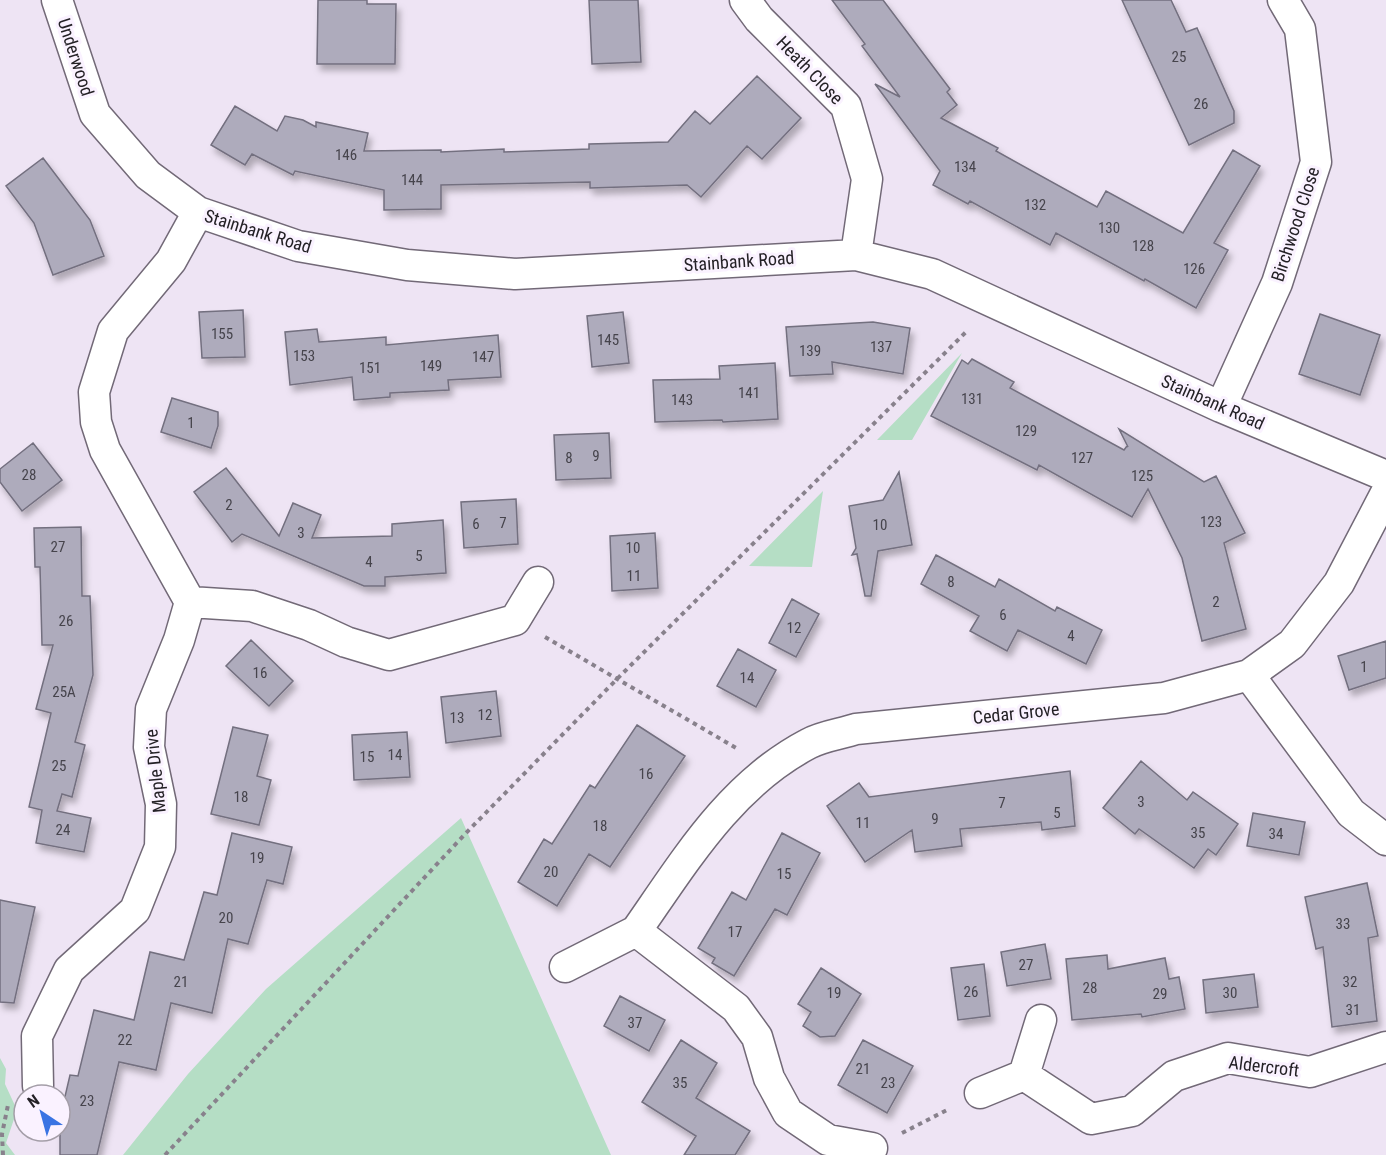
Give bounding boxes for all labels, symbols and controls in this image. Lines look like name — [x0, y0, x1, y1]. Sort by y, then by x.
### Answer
street label: Underwood — [54, 15, 98, 99]
street label: Heath Close — [772, 32, 848, 108]
house number: 25 — [1172, 48, 1186, 66]
house number: 26 — [1194, 95, 1208, 113]
house number: 146 — [335, 146, 357, 164]
house number: 134 — [954, 158, 976, 176]
street label: Birchwood Close — [1267, 164, 1323, 284]
house number: 144 — [401, 171, 423, 189]
house number: 132 — [1024, 196, 1046, 214]
street label: Stainbank Road — [202, 205, 314, 257]
house number: 130 — [1098, 219, 1120, 237]
house number: 128 — [1132, 237, 1154, 255]
street label: Stainbank Road — [683, 247, 795, 275]
house number: 126 — [1183, 260, 1205, 278]
house number: 155 — [211, 325, 233, 343]
house number: 145 — [597, 331, 619, 349]
house number: 137 — [870, 338, 892, 356]
house number: 139 — [799, 342, 821, 360]
house number: 153 — [293, 347, 315, 365]
house number: 147 — [472, 348, 494, 366]
house number: 149 — [420, 357, 442, 375]
house number: 151 — [359, 359, 381, 377]
street label: Stainbank Road — [1158, 370, 1268, 434]
house number: 141 — [738, 384, 760, 402]
house number: 131 — [961, 390, 983, 408]
house number: 143 — [671, 391, 693, 409]
house number: 1 — [187, 414, 195, 432]
house number: 129 — [1015, 422, 1037, 440]
house number: 9 — [592, 447, 600, 465]
house number: 8 — [565, 449, 573, 467]
house number: 127 — [1071, 449, 1093, 467]
house number: 28 — [22, 466, 36, 484]
house number: 125 — [1131, 467, 1153, 485]
house number: 2 — [225, 496, 233, 514]
house number: 123 — [1200, 513, 1222, 531]
house number: 7 — [499, 514, 507, 532]
house number: 6 — [472, 515, 480, 533]
house number: 10 — [873, 516, 887, 534]
house number: 3 — [297, 524, 305, 542]
house number: 27 — [51, 538, 65, 556]
house number: 10 — [626, 539, 640, 557]
house number: 5 — [415, 547, 423, 565]
house number: 4 — [365, 553, 373, 571]
house number: 11 — [627, 567, 641, 585]
house number: 8 — [947, 573, 955, 591]
house number: 2 — [1212, 593, 1220, 611]
house number: 6 — [999, 606, 1007, 624]
house number: 26 — [59, 612, 73, 630]
house number: 12 — [787, 619, 801, 637]
house number: 4 — [1067, 627, 1075, 645]
house number: 1 — [1360, 658, 1368, 676]
house number: 16 — [253, 664, 267, 682]
house number: 14 — [740, 669, 754, 687]
house number: 25A — [52, 683, 76, 701]
street label: Cedar Grove — [972, 698, 1060, 728]
house number: 12 — [478, 706, 492, 724]
house number: 13 — [450, 709, 464, 727]
street label: Maple Drive — [140, 728, 170, 814]
house number: 14 — [388, 746, 402, 764]
house number: 15 — [360, 748, 374, 766]
house number: 25 — [52, 757, 66, 775]
house number: 16 — [639, 765, 653, 783]
house number: 18 — [234, 788, 248, 806]
house number: 3 — [1137, 793, 1145, 811]
house number: 7 — [998, 794, 1006, 812]
house number: 5 — [1053, 804, 1061, 822]
house number: 9 — [931, 810, 939, 828]
house number: 11 — [856, 814, 870, 832]
house number: 18 — [593, 817, 607, 835]
house number: 24 — [56, 821, 70, 839]
house number: 35 — [1191, 824, 1205, 842]
house number: 34 — [1269, 825, 1283, 843]
house number: 19 — [250, 849, 264, 867]
house number: 20 — [544, 863, 558, 881]
house number: 15 — [777, 865, 791, 883]
house number: 20 — [219, 909, 233, 927]
house number: 33 — [1336, 915, 1350, 933]
house number: 17 — [728, 923, 742, 941]
house number: 27 — [1019, 956, 1033, 974]
house number: 21 — [174, 973, 188, 991]
house number: 32 — [1343, 973, 1357, 991]
house number: 28 — [1083, 979, 1097, 997]
house number: 26 — [964, 983, 978, 1001]
house number: 19 — [827, 984, 841, 1002]
house number: 30 — [1223, 984, 1237, 1002]
house number: 29 — [1153, 985, 1167, 1003]
house number: 31 — [1346, 1001, 1360, 1019]
house number: 37 — [628, 1014, 642, 1032]
house number: 22 — [118, 1031, 132, 1049]
street label: Aldercroft — [1228, 1051, 1300, 1081]
house number: 21 — [856, 1060, 870, 1078]
house number: 35 — [673, 1074, 687, 1092]
house number: 23 — [881, 1074, 895, 1092]
north arrow — [12, 1083, 72, 1143]
text: N — [24, 1091, 43, 1112]
house number: 23 — [80, 1092, 94, 1110]

